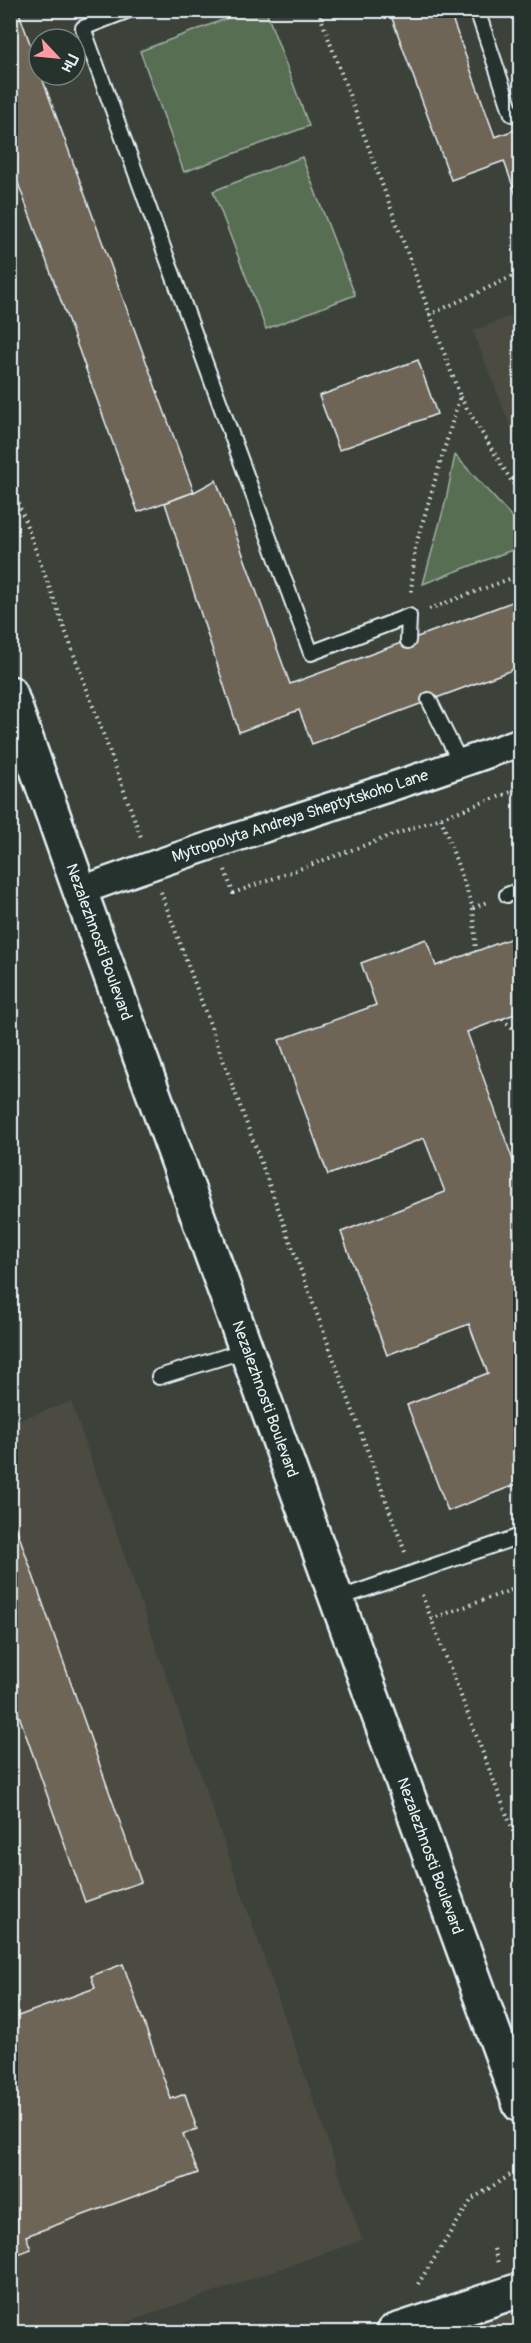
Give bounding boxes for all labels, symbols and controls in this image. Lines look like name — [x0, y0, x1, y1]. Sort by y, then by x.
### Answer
north arrow — [27, 27, 87, 87]
text: Пн — [57, 51, 82, 75]
street label: Mytropolyta Andreya Sheptytskoho Lane — [169, 765, 431, 867]
street label: Nezalezhnosti Boulevard — [61, 861, 137, 1023]
street label: Nezalezhnosti Boulevard — [227, 1318, 303, 1480]
street label: Nezalezhnosti Boulevard — [392, 1775, 468, 1937]

